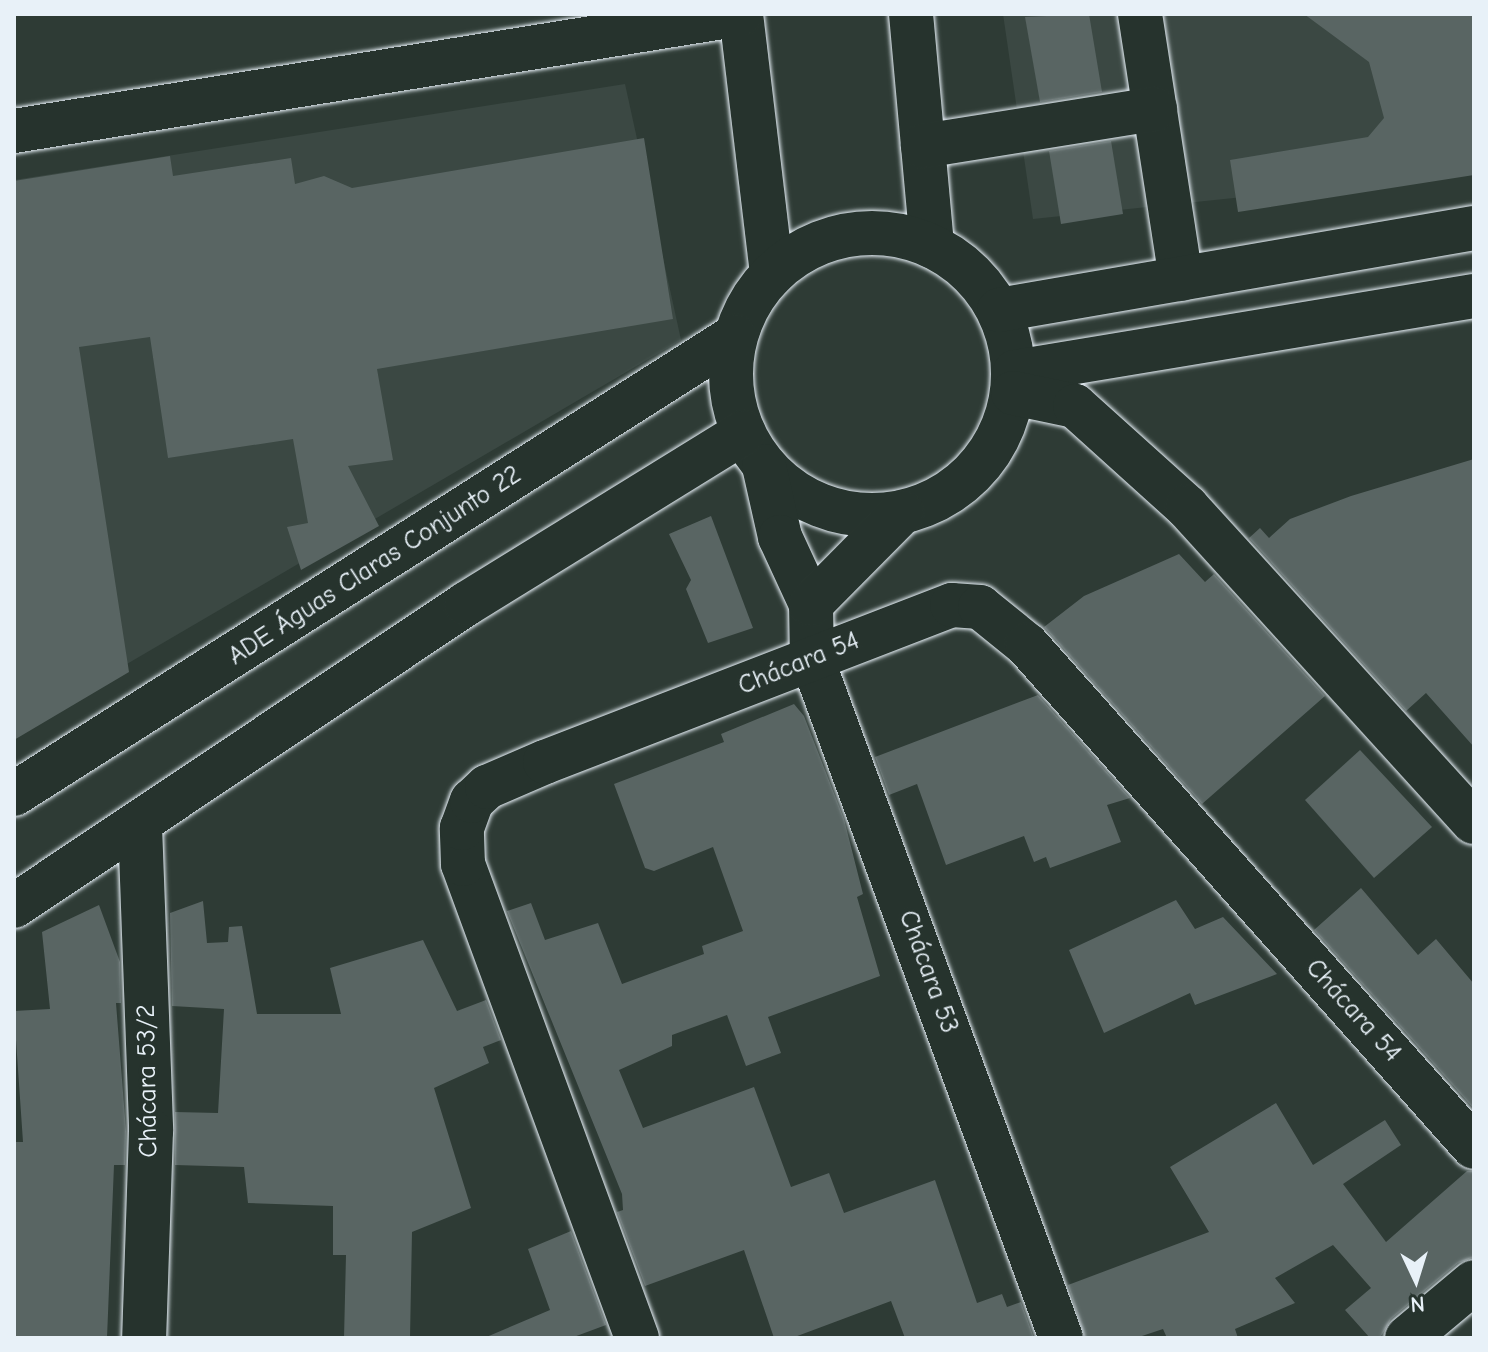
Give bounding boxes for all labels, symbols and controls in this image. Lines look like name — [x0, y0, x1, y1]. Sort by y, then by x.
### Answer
street label: ADE Águas Claras Conjunto 22 — [223, 460, 527, 672]
street label: Chácara 54 — [734, 626, 864, 702]
street label: Chácara 53 — [891, 906, 965, 1038]
street label: Chácara 54 — [1299, 953, 1407, 1069]
street label: Chácara 53/2 — [131, 1004, 165, 1158]
north arrow — [1376, 1240, 1456, 1320]
text: N — [1410, 1290, 1426, 1317]

